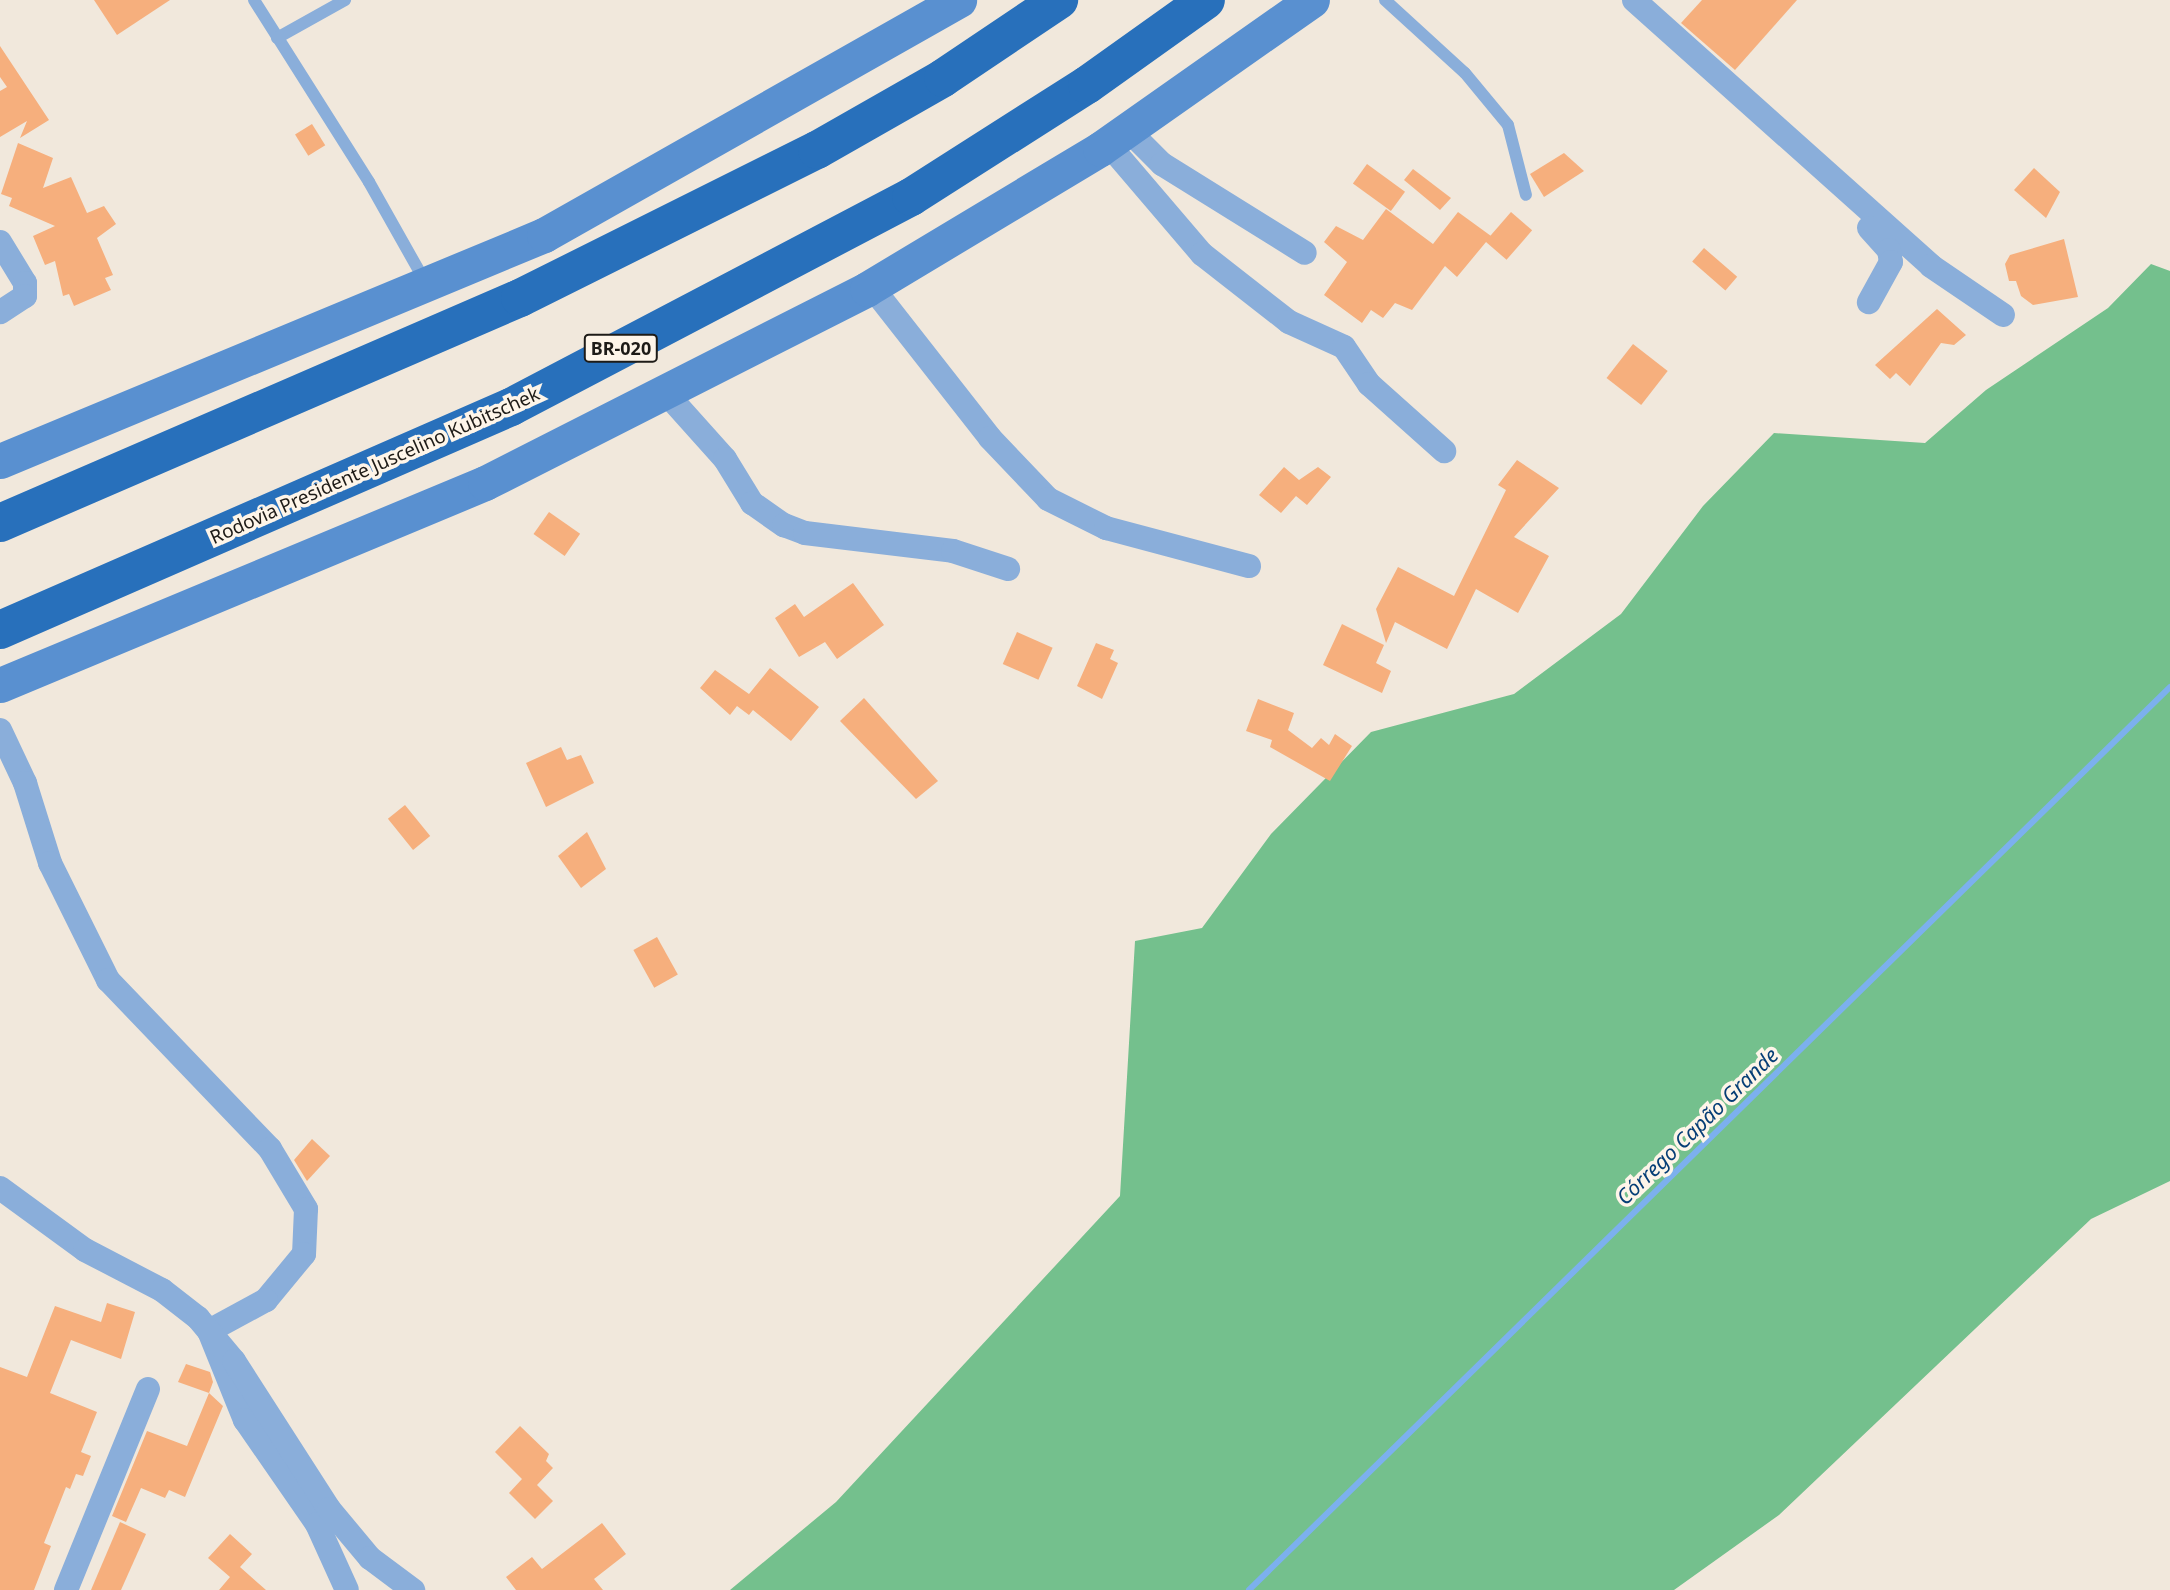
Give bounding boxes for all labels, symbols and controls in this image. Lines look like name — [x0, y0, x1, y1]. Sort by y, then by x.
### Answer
road number: BR-020 — [582, 334, 660, 362]
street label: Rodovia Presidente Juscelino Kubitschek — [207, 383, 543, 549]
water label: Córrego Capão Grande — [1611, 1042, 1783, 1210]

